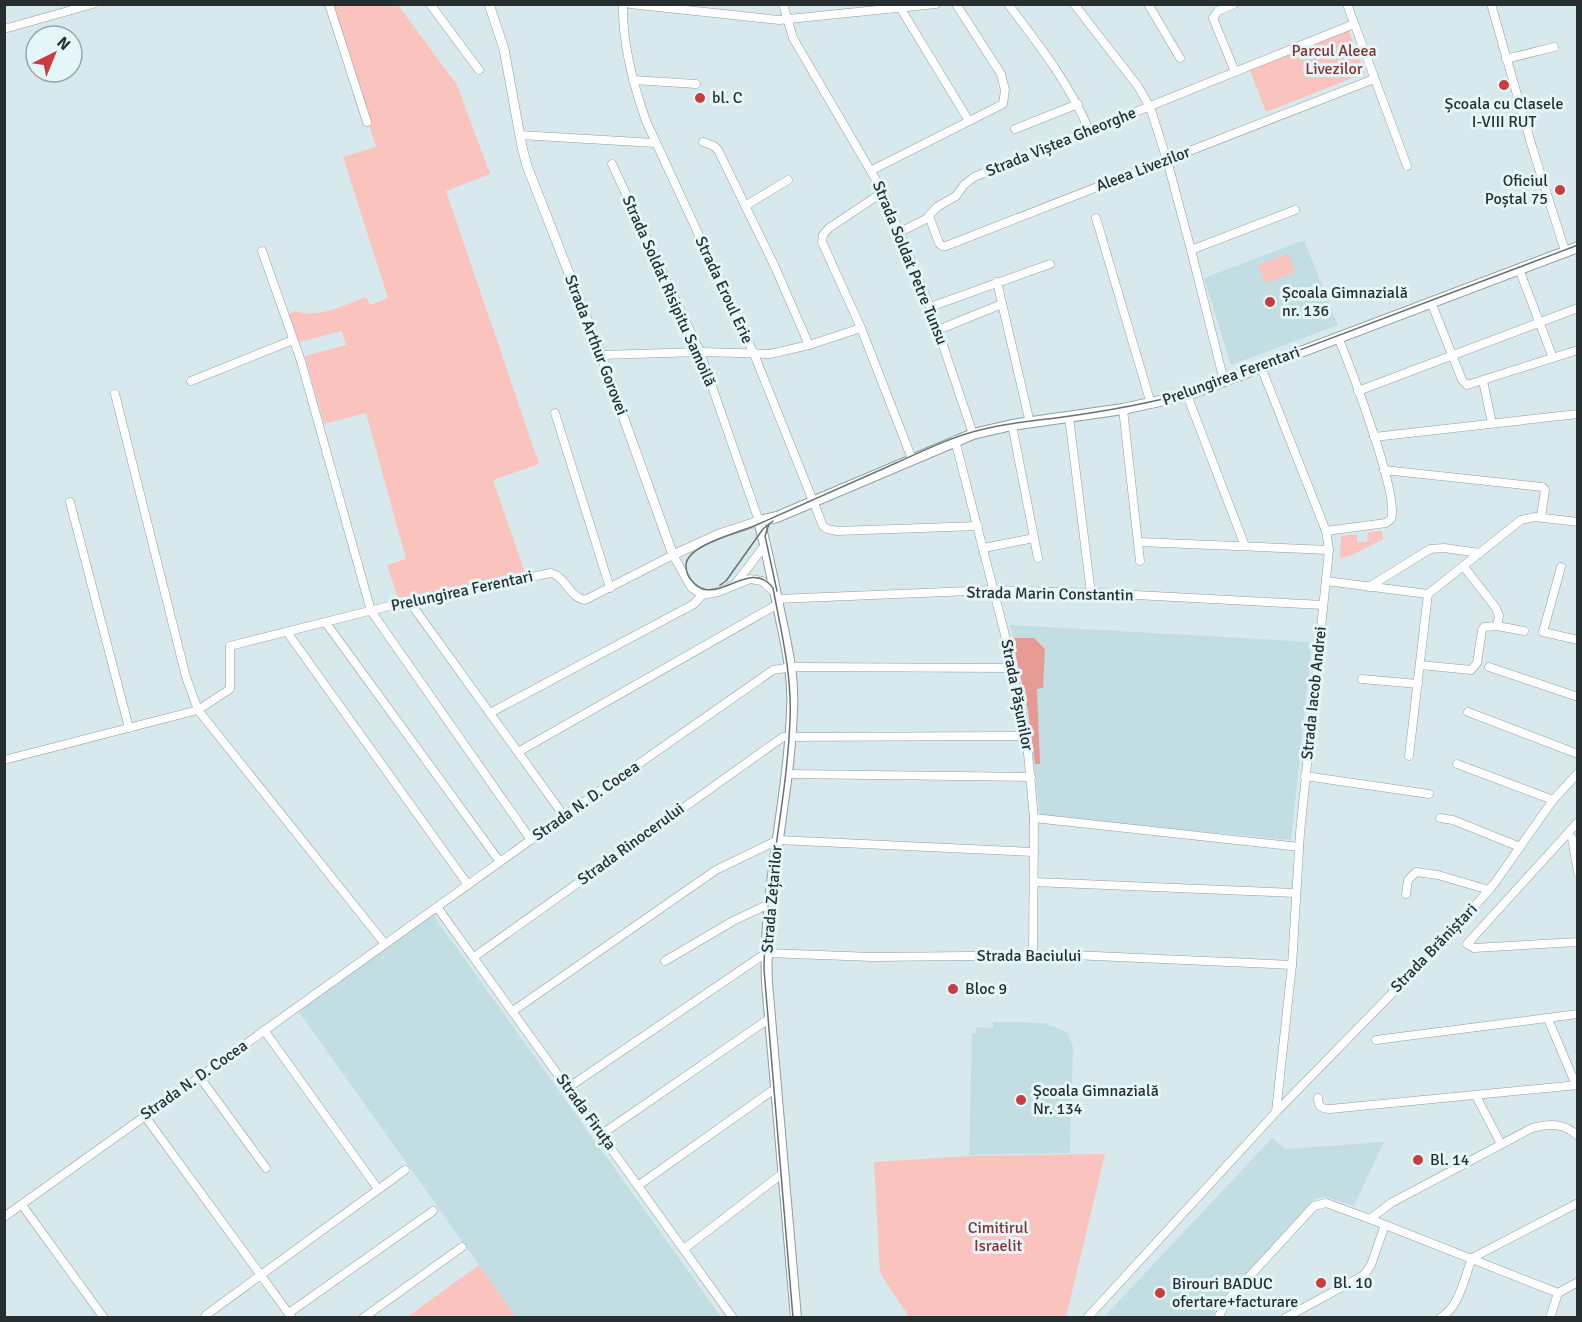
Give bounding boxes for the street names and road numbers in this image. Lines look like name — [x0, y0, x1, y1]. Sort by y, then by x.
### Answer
street label: Strada Viștea Gheorghe — [983, 103, 1139, 181]
street label: Aleea Livezilor — [1093, 142, 1193, 196]
street label: Strada Soldat Petre Tunsu — [868, 178, 952, 348]
street label: Strada Soldat Risipitu Samoilă — [618, 192, 720, 390]
street label: Strada Eroul Erie — [690, 233, 758, 347]
street label: Strada Arthur Gorovei — [560, 272, 632, 418]
street label: Prelungirea Ferentari — [1160, 342, 1302, 410]
street label: Prelungirea Ferentari — [389, 566, 535, 616]
street label: Strada Marin Constantin — [966, 583, 1134, 605]
street label: Strada Iacob Andrei — [1297, 625, 1331, 761]
street label: Strada Pășunilor — [996, 638, 1038, 752]
street label: Strada N. D. Cocea — [529, 757, 643, 845]
street label: Strada Rinocerului — [574, 799, 688, 889]
street label: Strada Zețarilor — [757, 844, 787, 954]
street label: Strada Brăniștari — [1387, 899, 1481, 997]
street label: Strada Baciului — [977, 946, 1081, 966]
street label: Strada N. D. Cocea — [137, 1036, 251, 1124]
street label: Strada Firuța — [552, 1070, 620, 1154]

